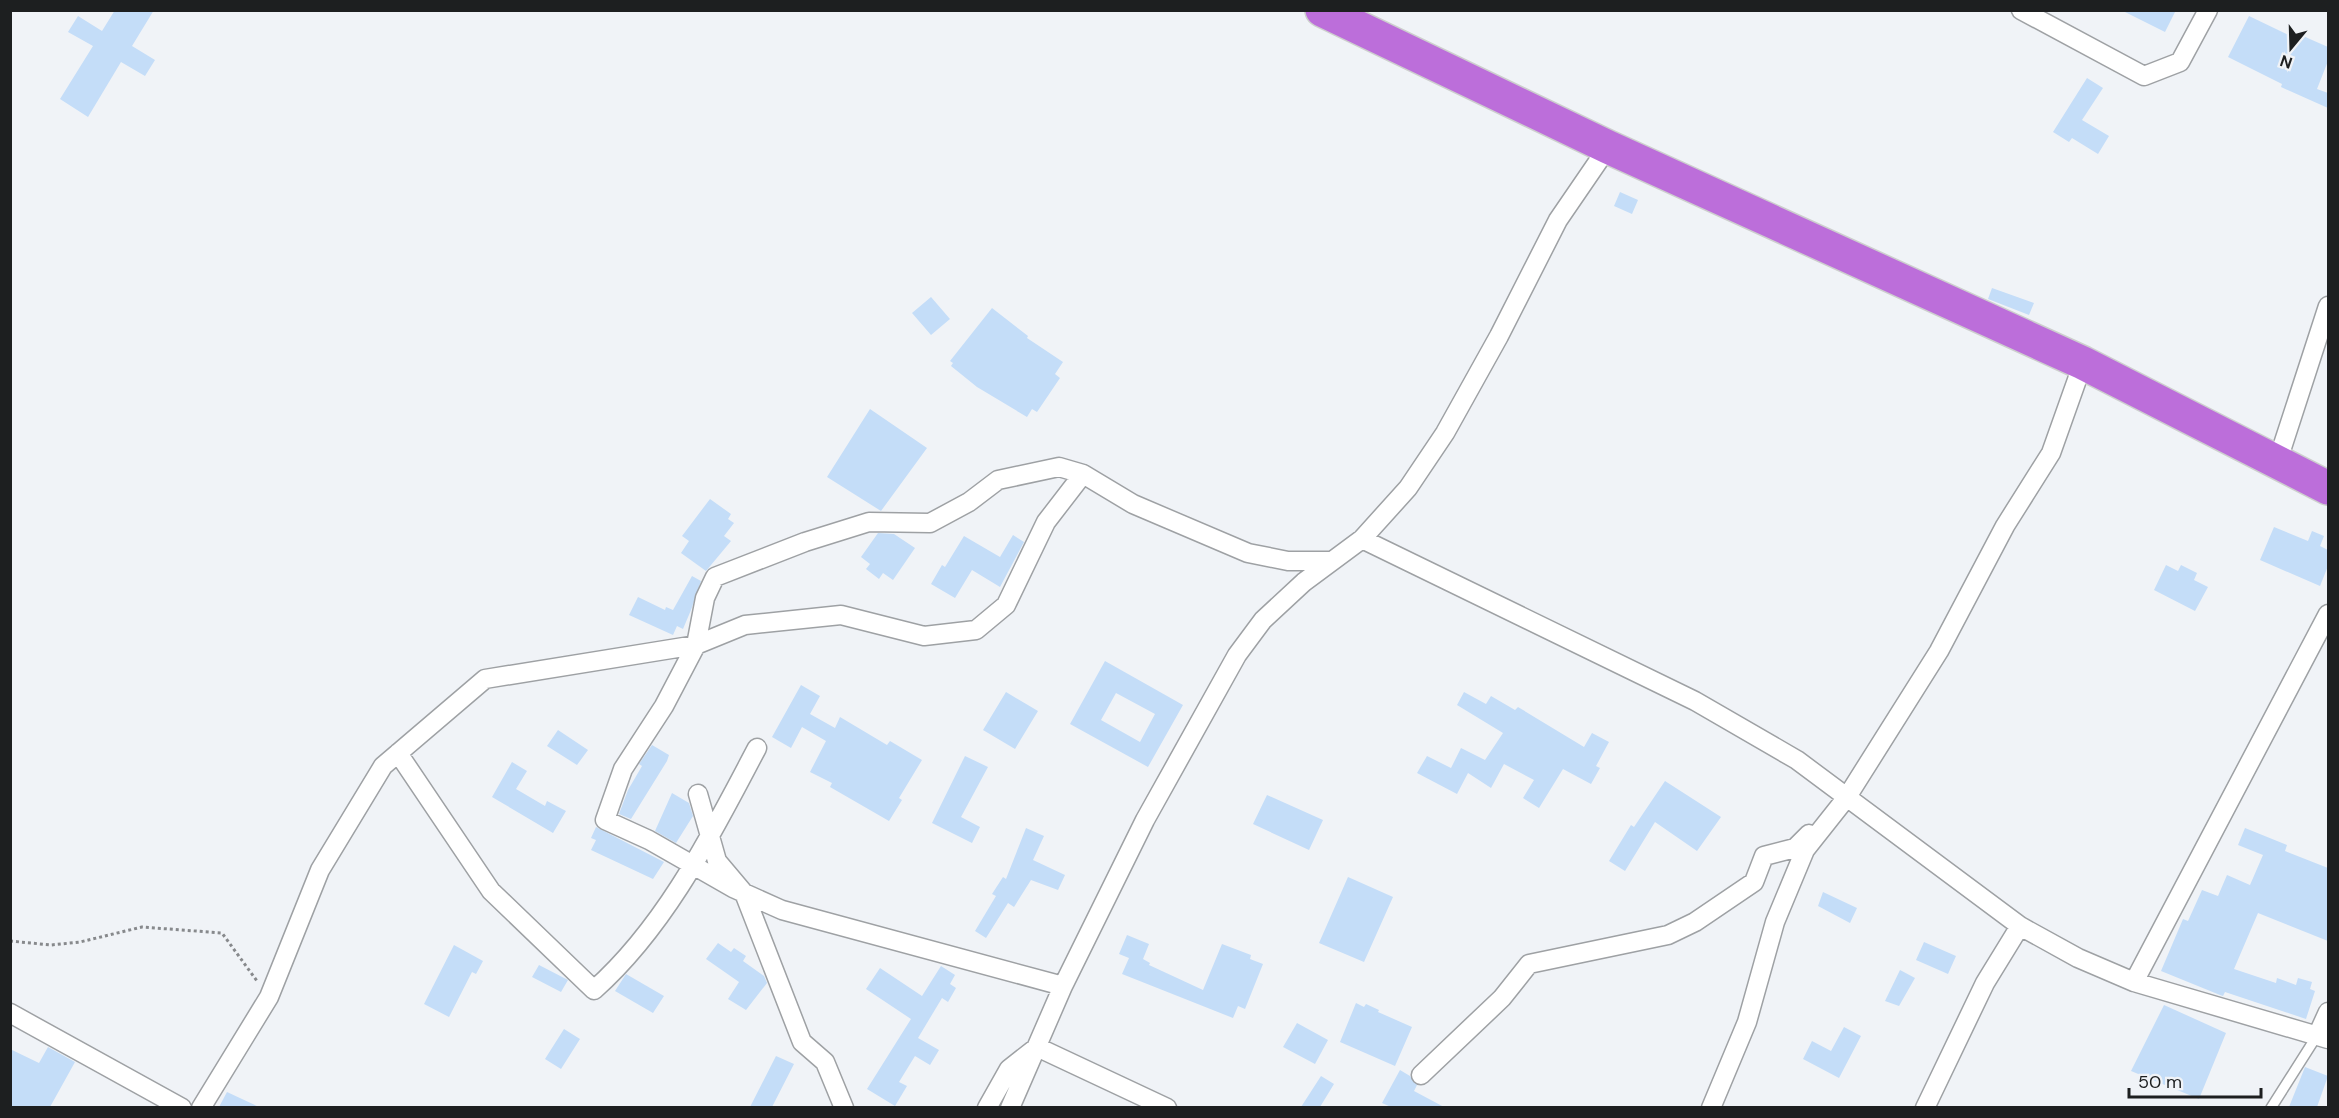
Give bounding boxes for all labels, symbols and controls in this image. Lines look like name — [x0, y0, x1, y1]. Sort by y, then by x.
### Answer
north arrow — [2261, 18, 2321, 78]
text: N — [2277, 50, 2295, 74]
scale bar — [2129, 1061, 2261, 1099]
text: 50 m — [2138, 1070, 2182, 1094]

